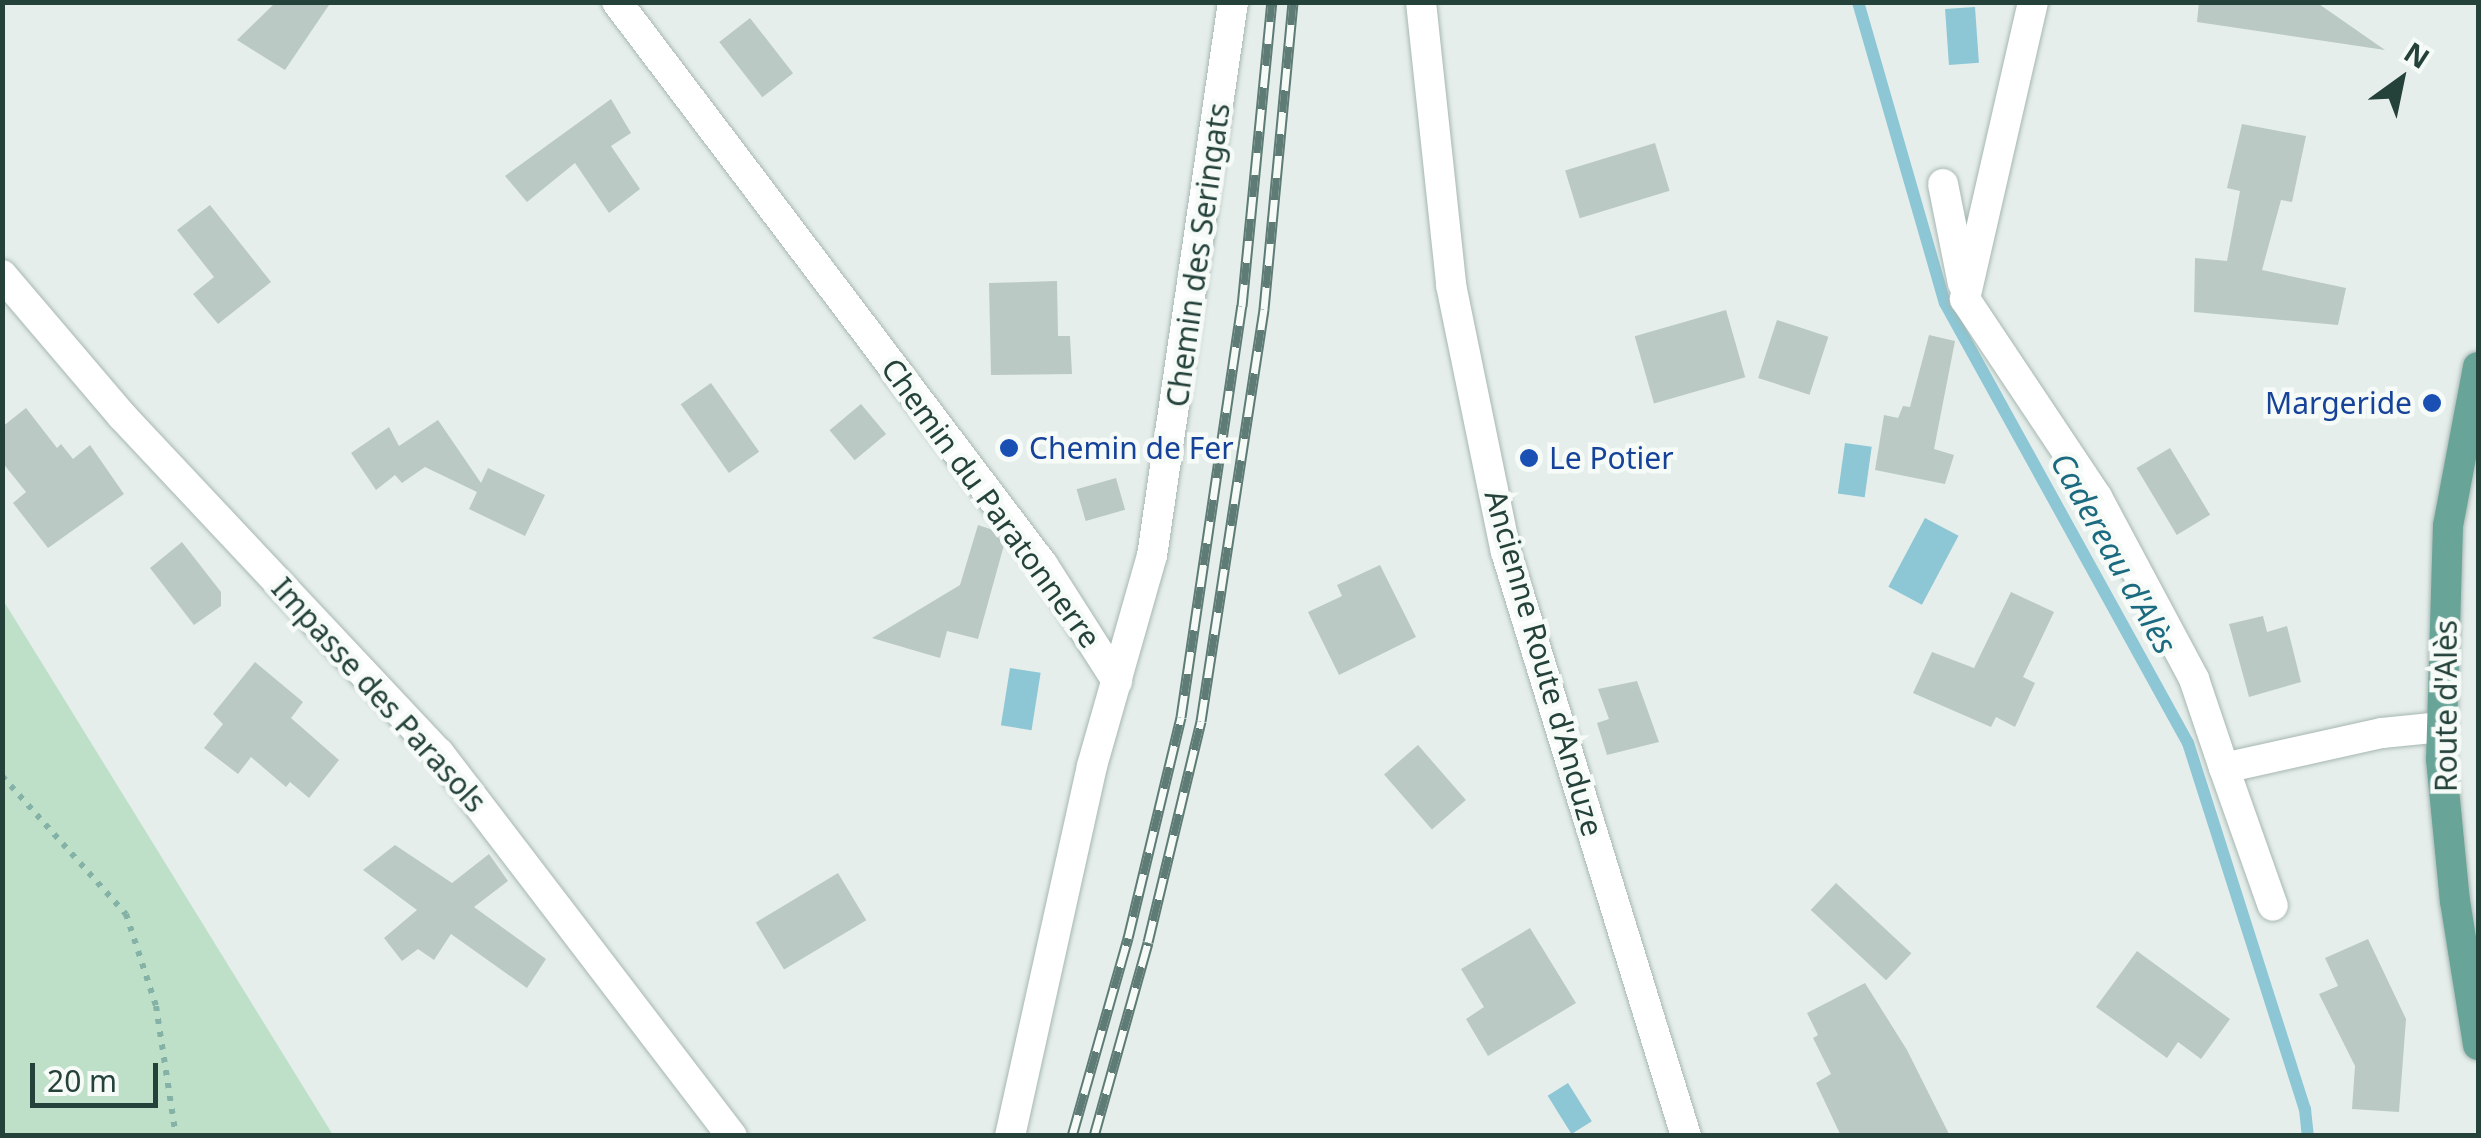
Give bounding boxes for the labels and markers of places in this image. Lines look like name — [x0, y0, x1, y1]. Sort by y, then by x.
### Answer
place label: Margeride — [2265, 385, 2412, 421]
marker: Margeride — [2421, 392, 2443, 414]
place label: Chemin de Fer — [1029, 430, 1234, 466]
marker: Chemin de Fer — [998, 437, 1020, 459]
place label: Le Potier — [1549, 440, 1674, 476]
marker: Le Potier — [1518, 447, 1540, 469]

